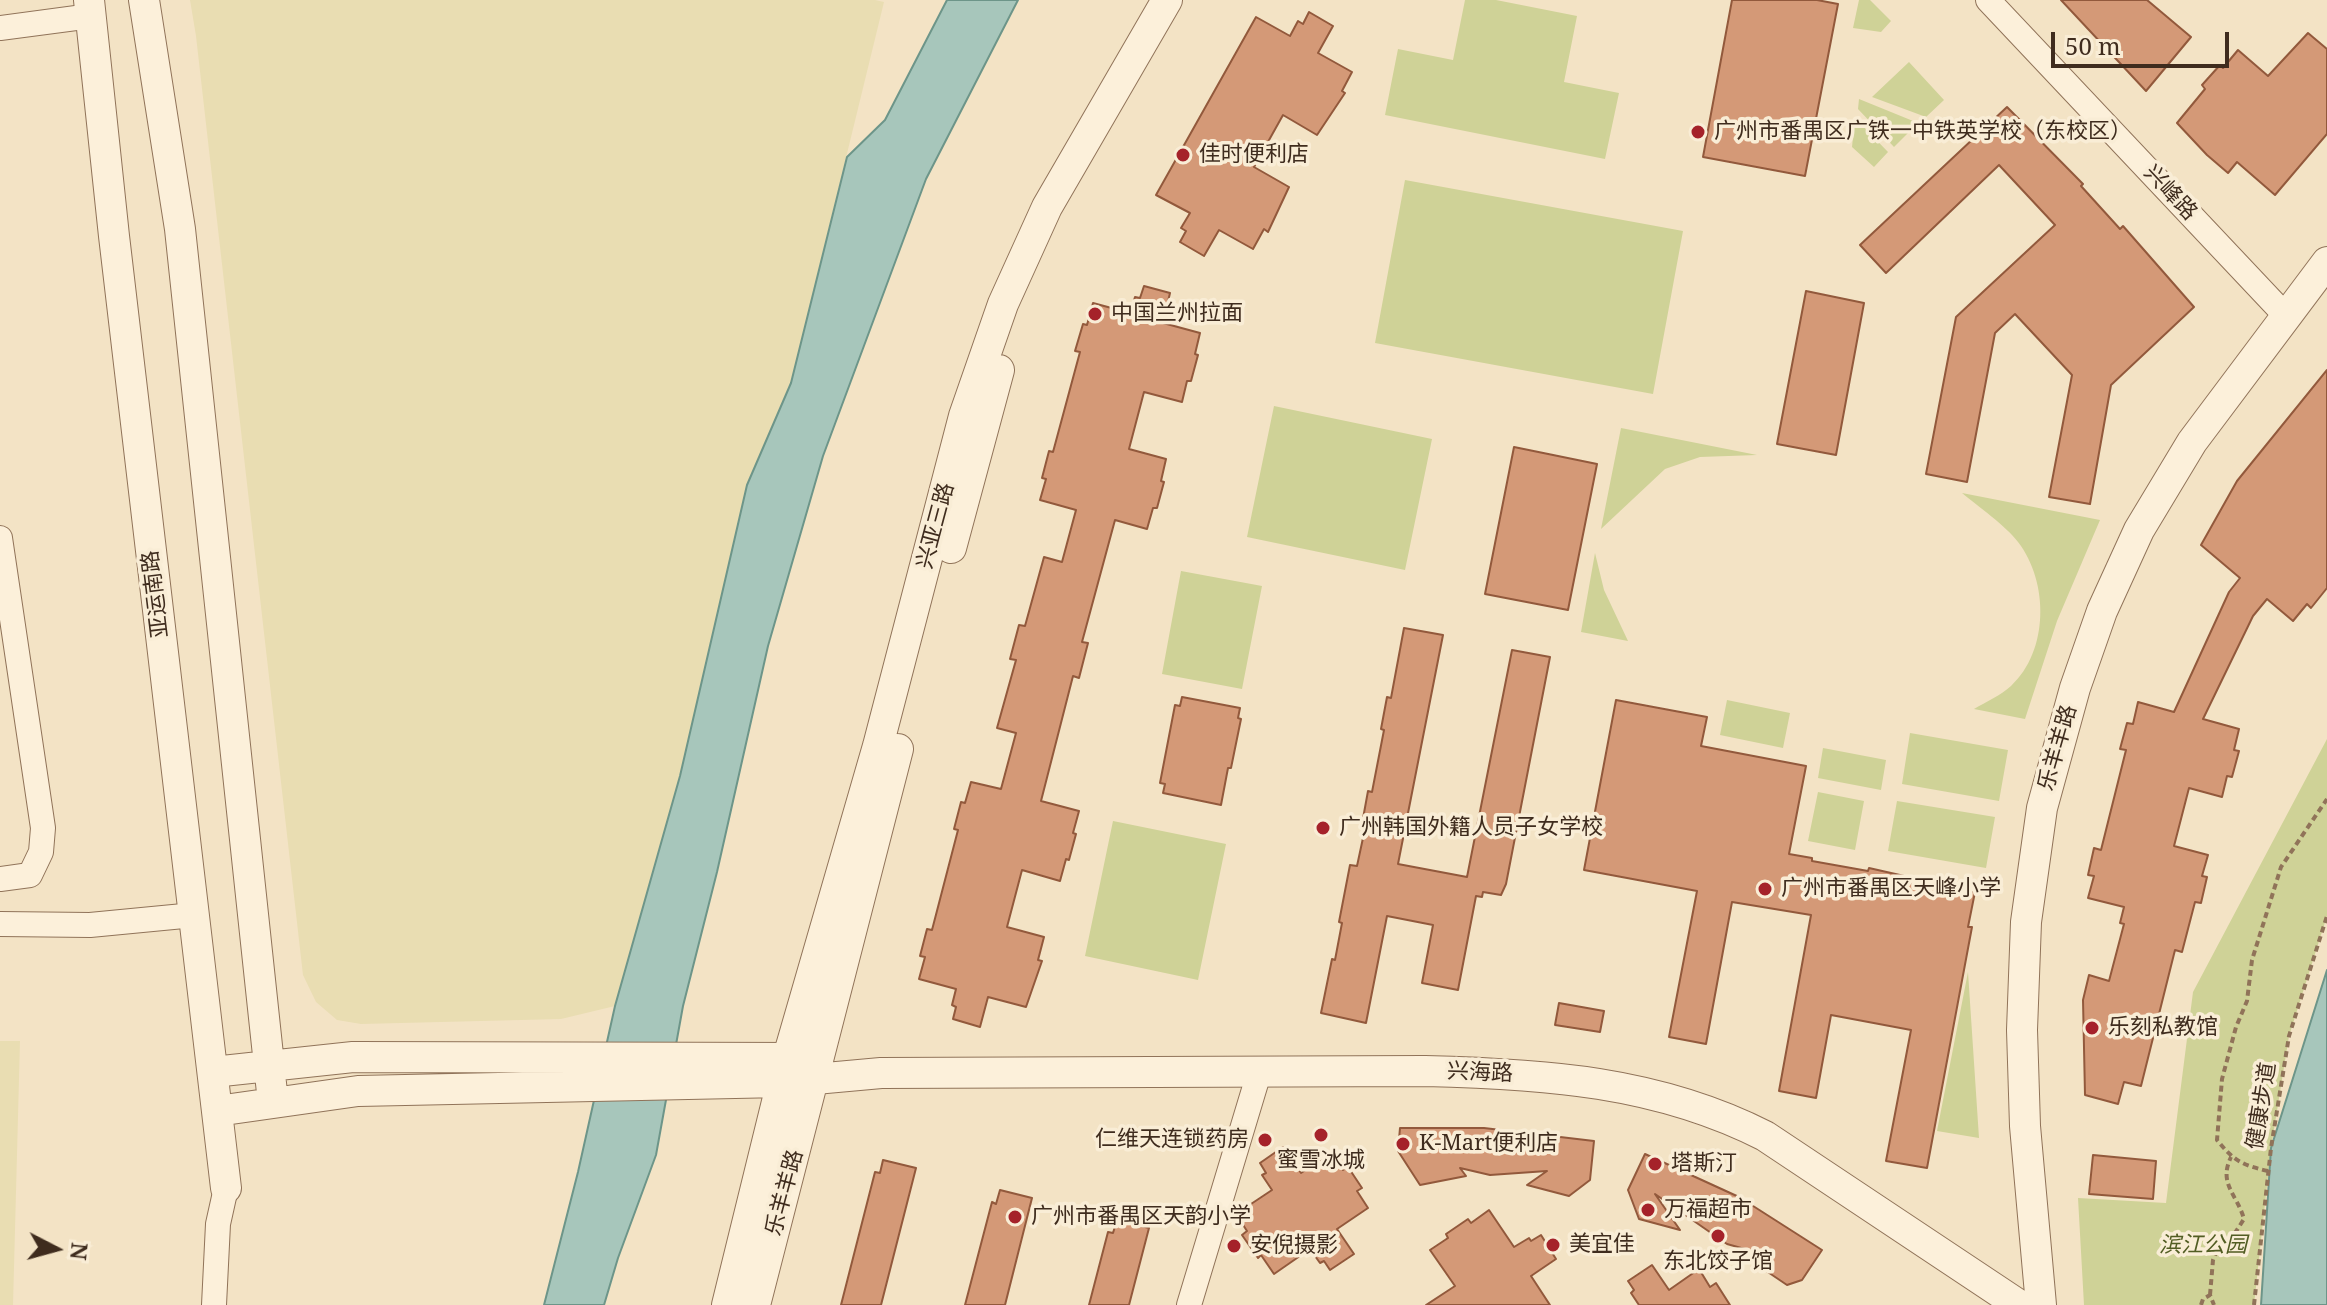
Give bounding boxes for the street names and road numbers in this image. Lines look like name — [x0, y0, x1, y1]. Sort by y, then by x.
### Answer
street label: 兴峰路 — [2138, 160, 2202, 226]
street label: 兴亚三路 — [912, 480, 960, 572]
street label: 亚运南路 — [138, 549, 174, 639]
street label: 乐羊羊路 — [2033, 702, 2083, 794]
street label: 兴海路 — [1447, 1059, 1513, 1087]
street label: 健康步道 — [2242, 1060, 2282, 1152]
street label: 乐羊羊路 — [761, 1147, 809, 1239]

